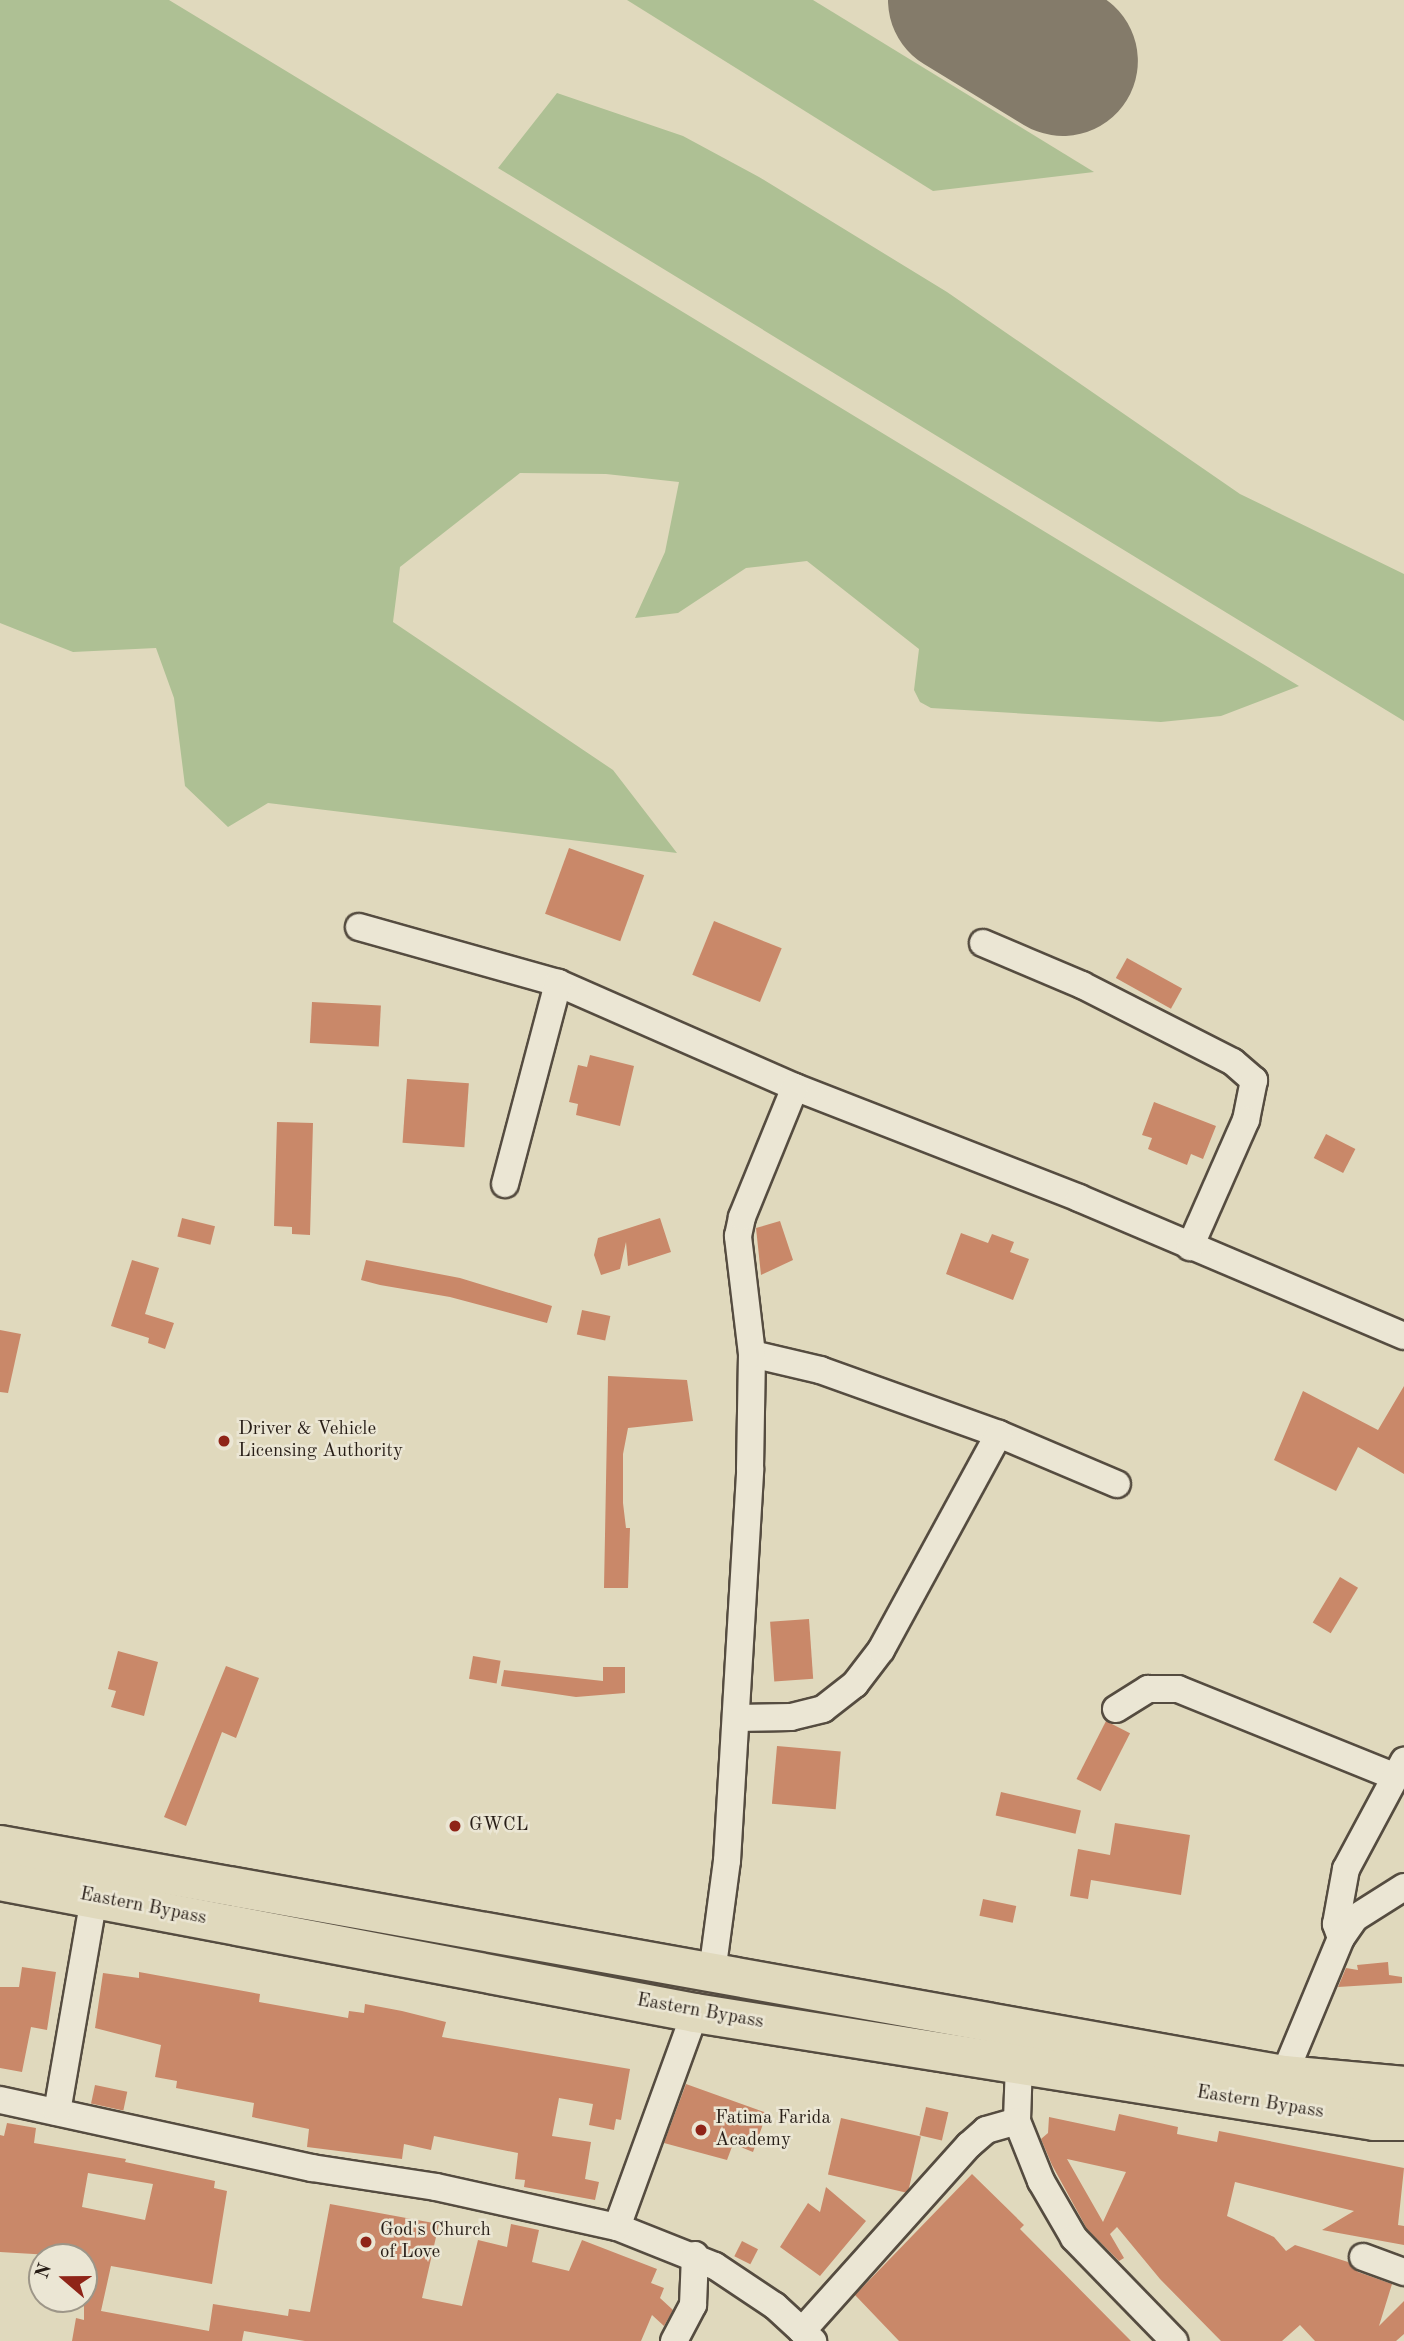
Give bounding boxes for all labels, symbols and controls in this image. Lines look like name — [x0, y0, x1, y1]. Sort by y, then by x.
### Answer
place label: Driver & Vehicle Licensing Authority — [238, 1419, 403, 1463]
marker: Driver & Vehicle Licensing Authority — [216, 1433, 232, 1449]
place label: GWCL — [469, 1815, 528, 1837]
marker: GWCL — [447, 1818, 463, 1834]
street label: Eastern Bypass — [78, 1884, 208, 1930]
street label: Eastern Bypass — [635, 1990, 765, 2034]
street label: Eastern Bypass — [1195, 2082, 1325, 2124]
place label: Fatima Farida Academy — [715, 2108, 831, 2152]
marker: Fatima Farida Academy — [693, 2122, 709, 2138]
place label: God's Church of Love — [380, 2220, 491, 2264]
marker: God's Church of Love — [358, 2234, 374, 2250]
north arrow — [28, 2243, 98, 2313]
text: N — [33, 2261, 56, 2281]

